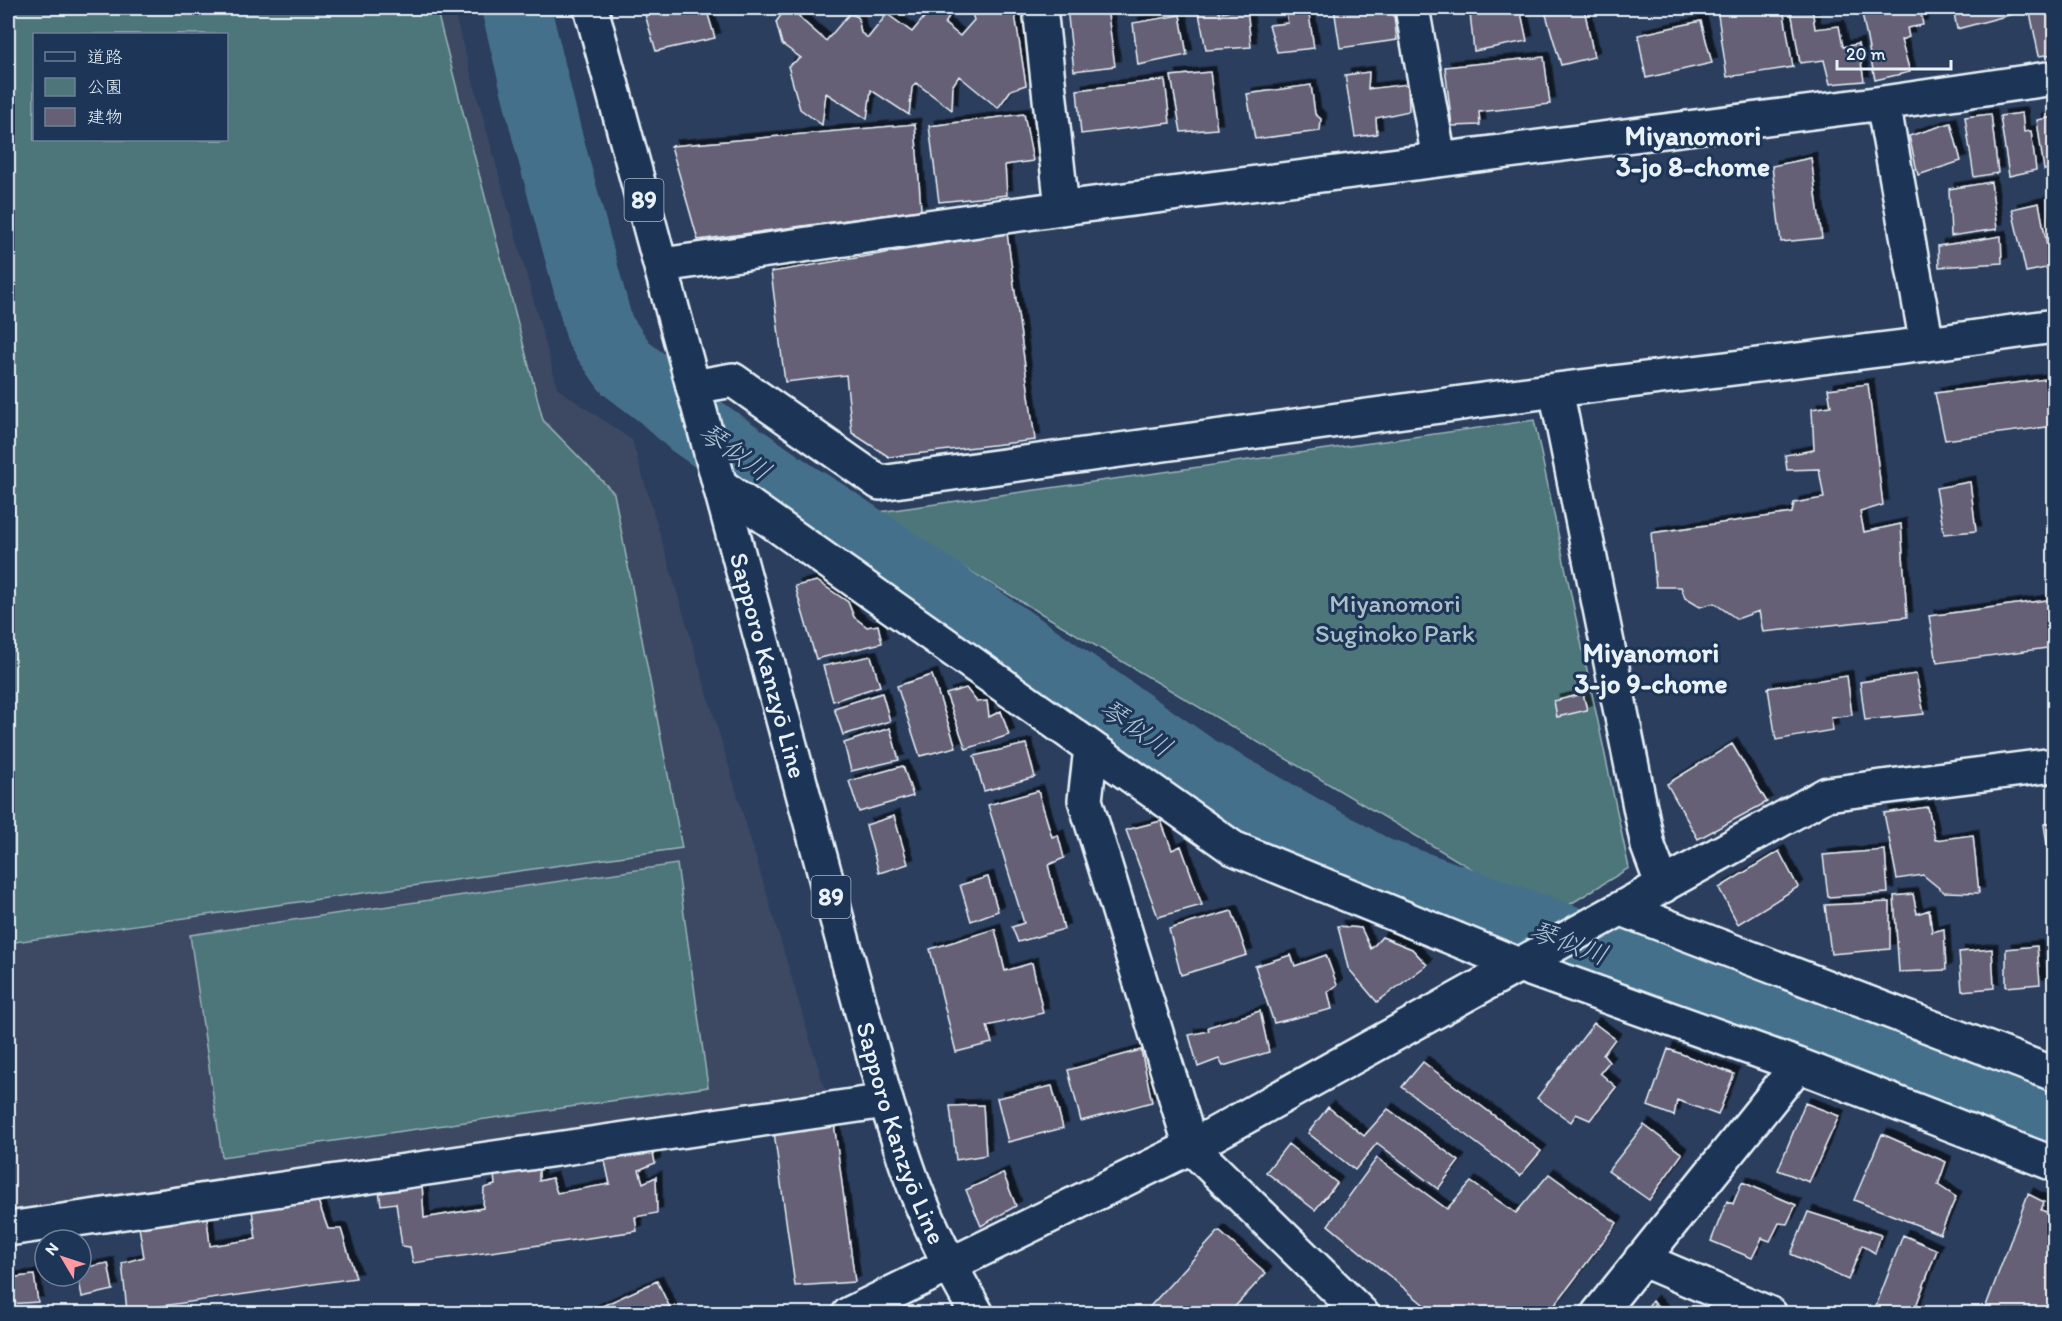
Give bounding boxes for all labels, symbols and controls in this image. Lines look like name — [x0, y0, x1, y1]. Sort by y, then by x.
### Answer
legend — [33, 33, 228, 141]
scale bar — [1837, 33, 1951, 71]
text: 20 m — [1846, 43, 1886, 65]
text: 道路 — [87, 46, 123, 68]
text: 公園 — [87, 76, 123, 98]
text: 建物 — [87, 106, 123, 128]
district label: Miyanomori 3-jo 8-chome — [1616, 119, 1770, 183]
road number: 89 — [624, 179, 664, 221]
water label: 琴似川 — [693, 415, 778, 488]
street label: Sapporo Kanzyō Line — [723, 549, 814, 782]
park label: Miyanomori Suginoko Park — [1315, 587, 1475, 649]
district label: Miyanomori 3-jo 9-chome — [1574, 636, 1728, 700]
water label: 琴似川 — [1094, 691, 1179, 764]
road number: 89 — [812, 876, 850, 918]
water label: 琴似川 — [1525, 913, 1613, 972]
street label: Sapporo Kanzyō Line — [849, 1018, 953, 1249]
north arrow — [33, 1228, 93, 1288]
text: N — [41, 1239, 63, 1259]

